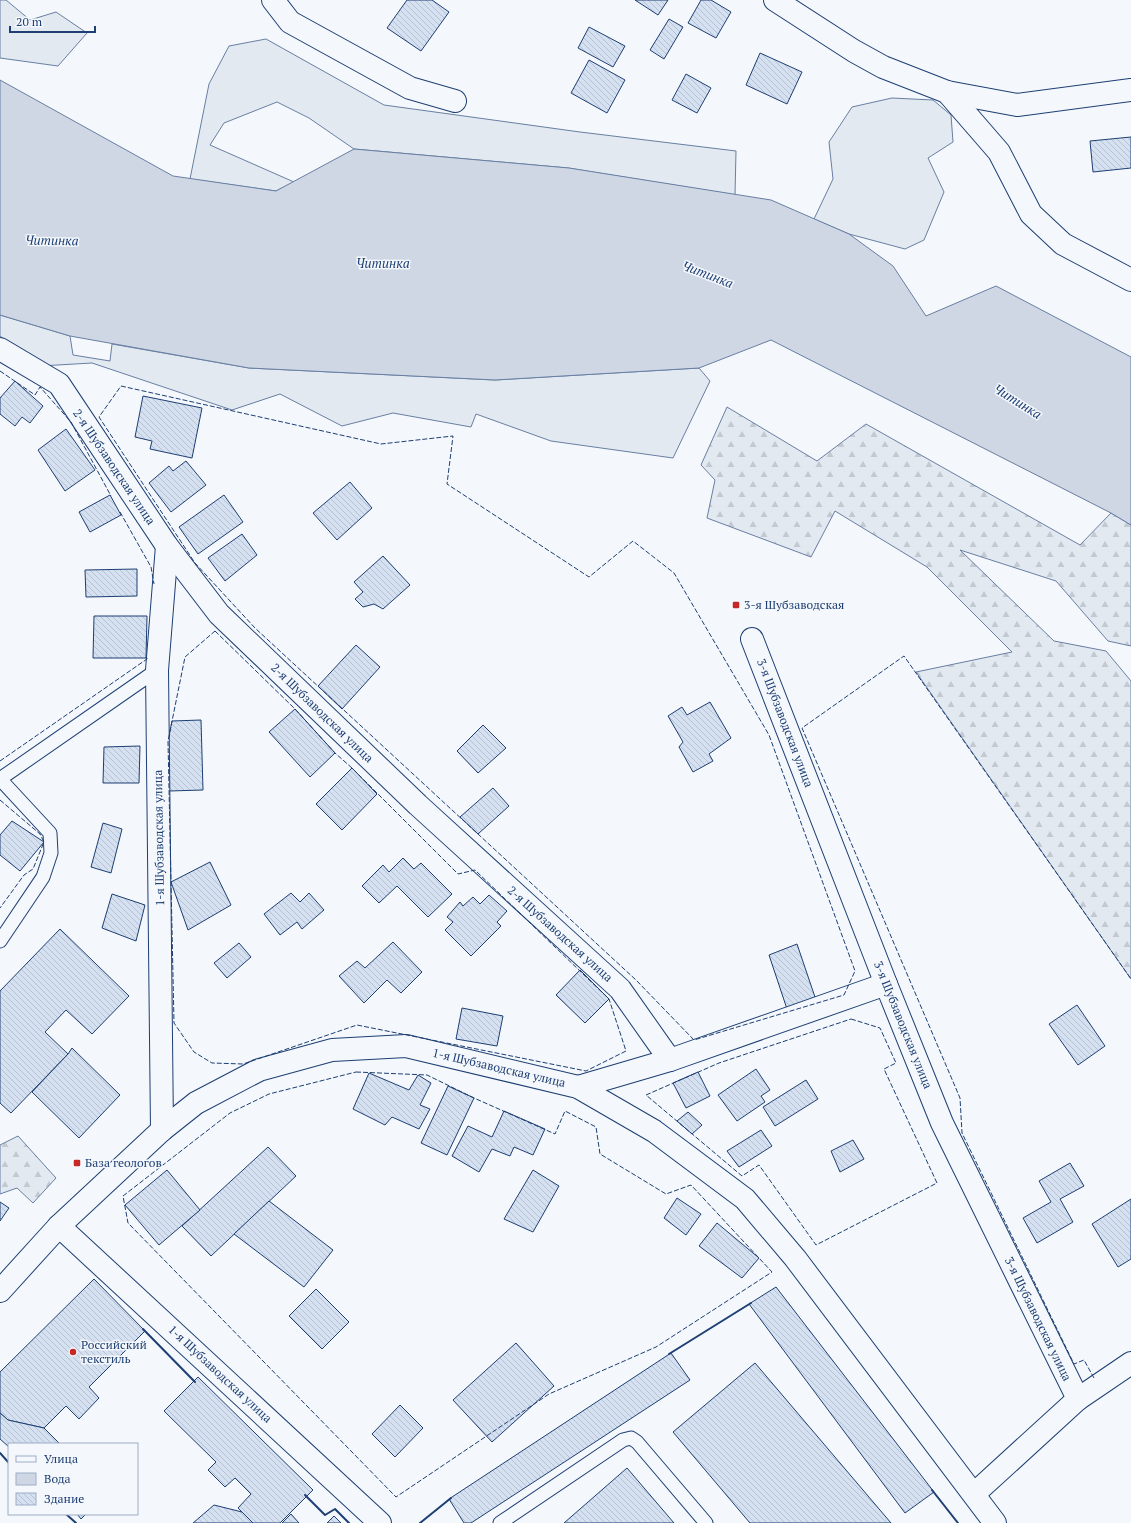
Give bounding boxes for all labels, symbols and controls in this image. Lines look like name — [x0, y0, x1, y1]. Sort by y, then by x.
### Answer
scale bar — [10, 8, 95, 34]
text: 20 m — [16, 14, 43, 29]
water label: Читинка — [25, 231, 79, 249]
water label: Читинка — [356, 254, 410, 272]
water label: Читинка — [680, 256, 736, 292]
water label: Читинка — [991, 379, 1045, 423]
street label: 2-я Шубзаводская улица — [70, 406, 159, 527]
place label: 3-я Шубзаводская — [744, 597, 844, 612]
marker: 3-я Шубзаводская — [731, 600, 741, 610]
street label: 3-я Шубзаводская улица — [754, 657, 817, 789]
street label: 2-я Шубзаводская улица — [268, 660, 377, 765]
street label: 1-я Шубзаводская улица — [150, 770, 167, 906]
street label: 2-я Шубзаводская улица — [505, 882, 616, 985]
street label: 3-я Шубзаводская улица — [871, 959, 936, 1091]
street label: 1-я Шубзаводская улица — [431, 1045, 567, 1090]
place label: База геологов — [85, 1155, 162, 1170]
marker: База геологов — [72, 1158, 82, 1168]
street label: 3-я Шубзаводская улица — [1002, 1254, 1075, 1383]
street label: 1-я Шубзаводская улица — [165, 1322, 275, 1426]
place label: Российский текстиль — [81, 1337, 147, 1366]
marker: Российский текстиль — [68, 1347, 78, 1357]
legend — [8, 1443, 138, 1515]
text: Улица — [44, 1451, 78, 1466]
text: Вода — [44, 1471, 71, 1486]
text: Здание — [44, 1491, 84, 1506]

